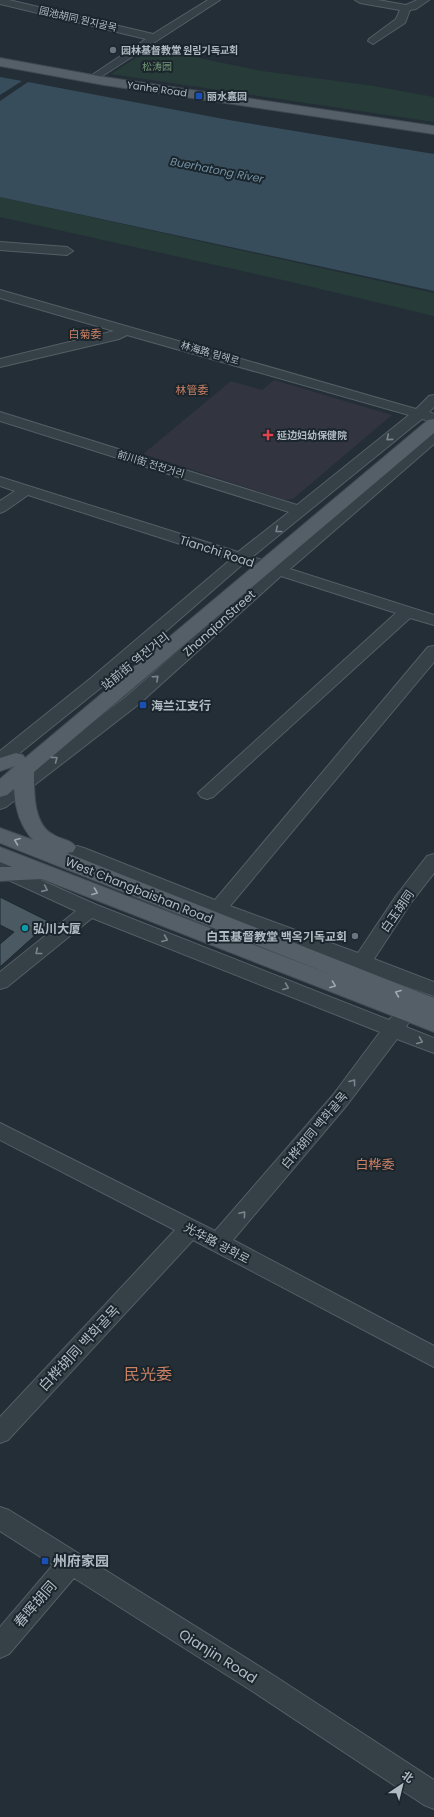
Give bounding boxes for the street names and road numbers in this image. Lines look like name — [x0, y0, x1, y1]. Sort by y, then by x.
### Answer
street label: 园池胡同 원지골목 — [38, 3, 118, 35]
street label: Yanhe Road — [126, 77, 188, 101]
street label: 林海路 림해로 — [179, 337, 241, 369]
street label: 前川街 전천거리 — [116, 447, 186, 481]
street label: Tianchi Road — [177, 531, 257, 571]
street label: ZhanqianStreet — [179, 586, 259, 660]
street label: 站前街 역전거리 — [97, 628, 173, 694]
street label: West Changbaishan Road — [63, 853, 215, 927]
street label: 白玉胡同 — [376, 886, 418, 936]
street label: 白桦胡同 백화골목 — [277, 1088, 351, 1172]
street label: 光华路 광화로 — [181, 1219, 253, 1267]
street label: 白桦胡同 백화골목 — [34, 1300, 124, 1396]
street label: 春晖胡同 — [9, 1576, 61, 1632]
street label: Qianjin Road — [175, 1624, 261, 1688]

